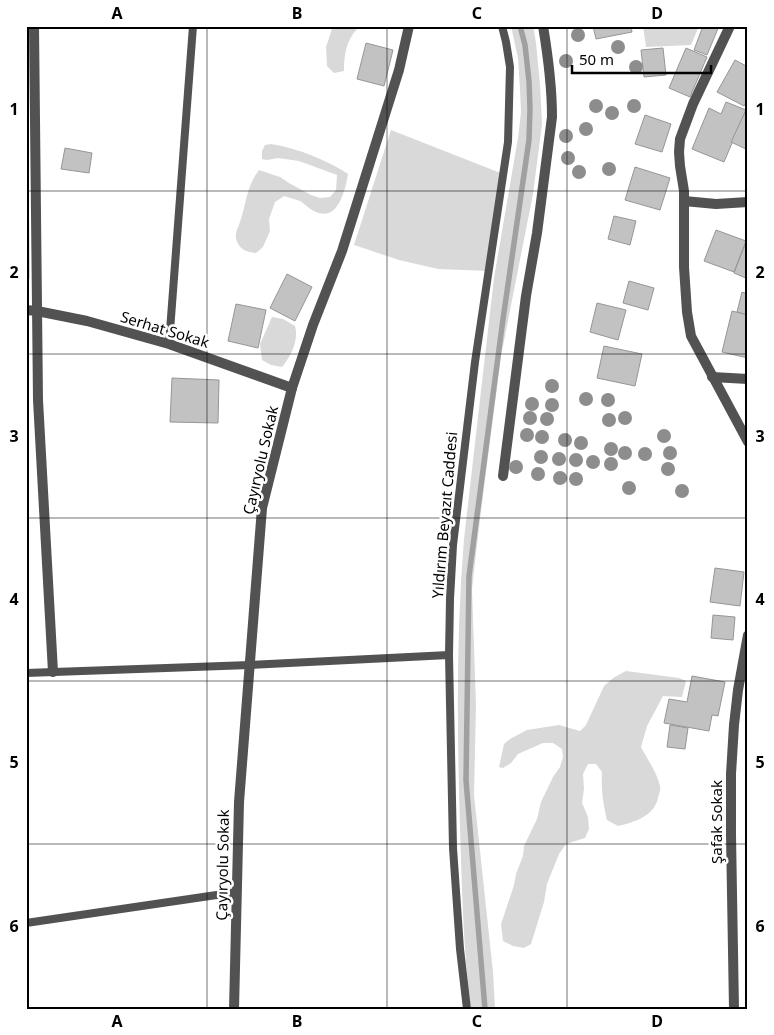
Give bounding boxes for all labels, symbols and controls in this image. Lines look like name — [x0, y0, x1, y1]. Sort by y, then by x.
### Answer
text: A — [111, 2, 123, 24]
text: B — [292, 2, 302, 24]
text: C — [472, 2, 482, 24]
text: D — [651, 2, 663, 24]
scale bar — [572, 42, 710, 74]
text: 50 m — [579, 49, 614, 69]
text: 1 — [9, 98, 19, 120]
text: 1 — [755, 98, 765, 120]
text: 2 — [9, 261, 19, 283]
text: 2 — [755, 261, 765, 283]
street label: Serhat Sokak — [118, 306, 212, 352]
street label: Çayıryolu Sokak — [238, 404, 282, 516]
text: 3 — [9, 425, 19, 447]
text: 3 — [755, 425, 765, 447]
street label: Yıldırım Beyazıt Caddesi — [427, 431, 461, 599]
text: 4 — [9, 588, 19, 610]
text: 4 — [755, 588, 765, 610]
text: 5 — [9, 751, 19, 773]
text: 5 — [755, 751, 765, 773]
street label: Şafak Sokak — [706, 780, 726, 864]
street label: Çayıryolu Sokak — [211, 809, 233, 921]
text: 6 — [9, 915, 19, 937]
text: 6 — [755, 915, 765, 937]
text: A — [111, 1010, 123, 1032]
text: B — [292, 1010, 302, 1032]
text: C — [472, 1010, 482, 1032]
text: D — [651, 1010, 663, 1032]

